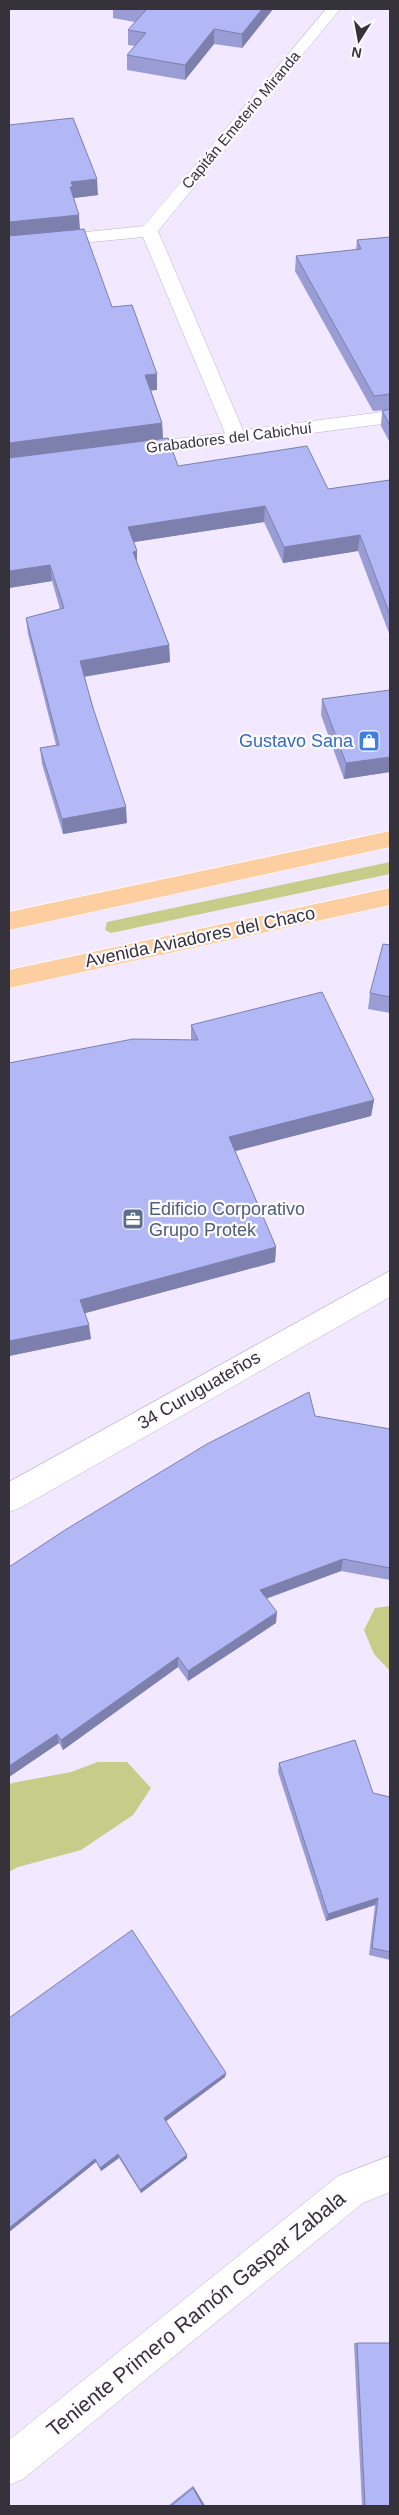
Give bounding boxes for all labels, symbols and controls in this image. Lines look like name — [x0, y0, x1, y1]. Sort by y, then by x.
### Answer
north arrow — [334, 15, 384, 65]
text: N — [350, 44, 363, 62]
street label: Capitán Emeterio Miranda — [178, 47, 304, 192]
street label: Grabadores del Cabichuí — [145, 419, 314, 456]
shop icon: Gustavo Sana — [357, 729, 381, 753]
place label: Gustavo Sana — [239, 731, 354, 751]
street label: Avenida Aviadores del Chaco — [83, 903, 317, 971]
place label: Edificio Corporativo Grupo Protek — [149, 1199, 305, 1240]
office icon: Edificio Corporativo Grupo Protek — [121, 1207, 145, 1231]
street label: 34 Curuguateños — [134, 1347, 264, 1433]
street label: Teniente Primero Ramón Gaspar Zabala — [42, 2186, 350, 2441]

